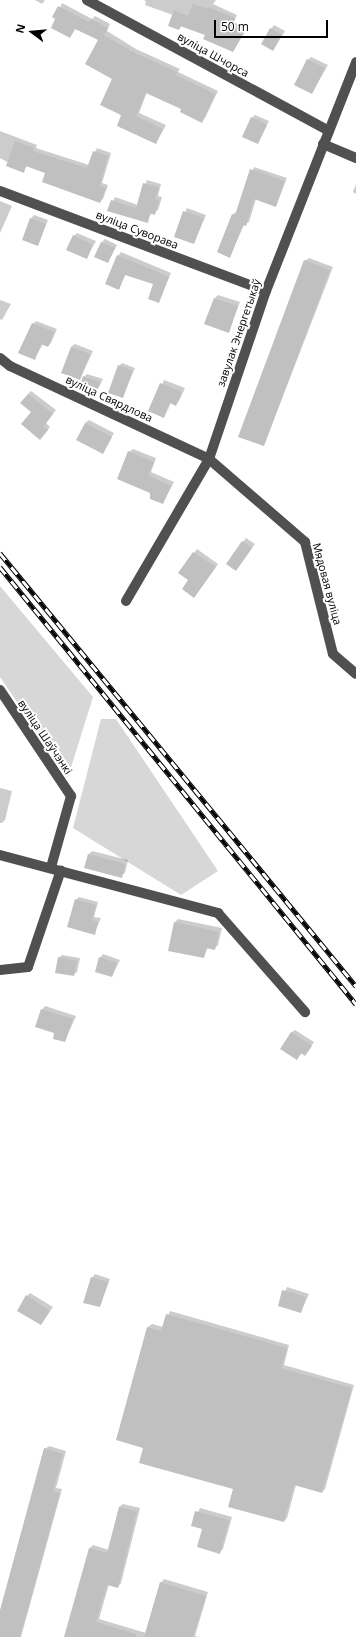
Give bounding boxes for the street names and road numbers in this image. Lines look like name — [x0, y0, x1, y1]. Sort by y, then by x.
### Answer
street label: вуліца Шчорса — [175, 30, 251, 80]
street label: вуліца Суворава — [94, 208, 180, 252]
street label: завулак Энергетыкаў — [214, 277, 264, 389]
street label: вуліца Свярдлова — [63, 373, 155, 425]
street label: Мядовая вуліца — [310, 542, 344, 626]
street label: вуліца Шаўчэнкі — [15, 697, 75, 777]

